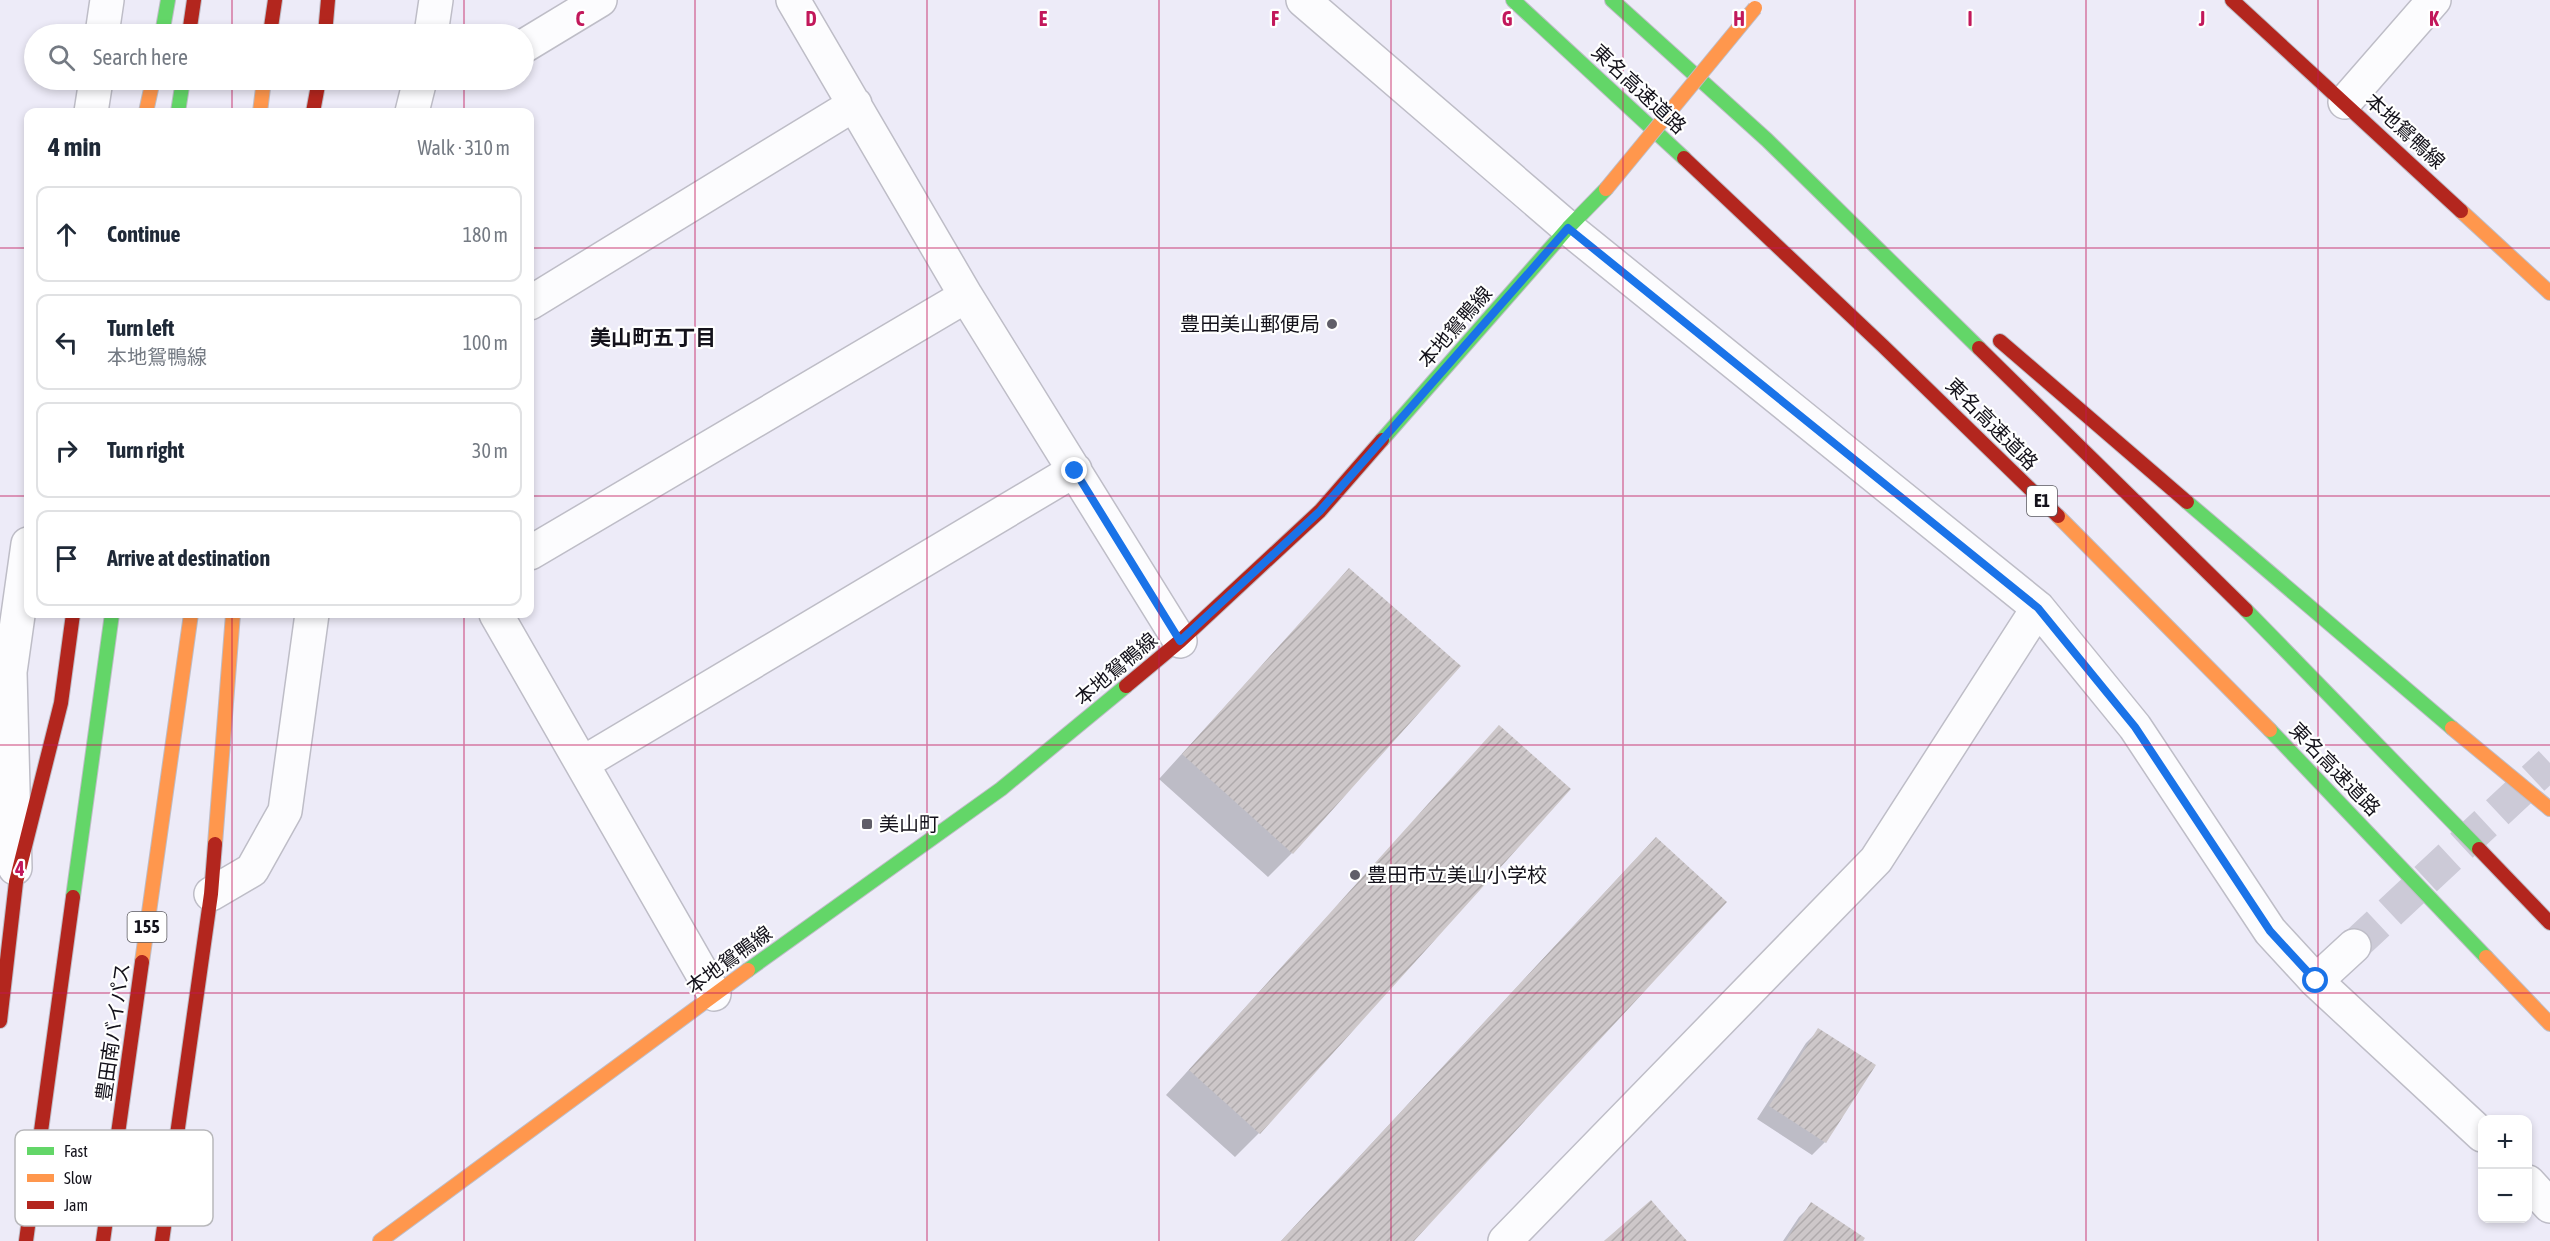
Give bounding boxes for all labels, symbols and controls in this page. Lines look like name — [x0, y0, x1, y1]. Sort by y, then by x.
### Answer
text: C — [576, 7, 585, 30]
text: D — [805, 7, 817, 30]
text: E — [1039, 7, 1048, 30]
text: F — [1271, 7, 1279, 30]
text: G — [1502, 7, 1513, 30]
text: H — [1733, 7, 1745, 30]
text: I — [1967, 7, 1973, 30]
text: J — [2198, 7, 2205, 30]
text: K — [2429, 7, 2439, 30]
search box — [24, 24, 534, 90]
street label: 東名高速道路 — [1588, 39, 1691, 138]
icon: search — [45, 41, 78, 74]
text: Search here — [93, 44, 188, 70]
street label: 本地鴛鴨線 — [2361, 88, 2450, 173]
text: 4 min — [48, 132, 101, 162]
text: Walk · 310 m — [418, 136, 510, 159]
icon: ahead — [50, 218, 83, 251]
text: Continue — [107, 221, 181, 247]
text: 180 m — [463, 223, 508, 246]
street label: 本地鴛鴨線 — [1413, 281, 1496, 372]
place label: 豊田美山郵便局 — [1180, 312, 1320, 335]
text: Turn left — [107, 315, 174, 341]
marker: 豊田美山郵便局 — [1325, 317, 1339, 331]
district label: 美山町五丁目 — [590, 325, 716, 349]
icon: left — [50, 326, 83, 359]
text: 100 m — [463, 331, 508, 354]
text: 本地鴛鴨線 — [107, 345, 207, 368]
street label: 東名高速道路 — [1942, 373, 2043, 474]
icon: right — [50, 434, 83, 467]
text: Turn right — [107, 437, 184, 463]
text: 30 m — [472, 439, 508, 462]
route end — [1061, 457, 1087, 483]
road number: E1 — [2027, 486, 2057, 516]
icon: arrive — [50, 542, 83, 575]
text: Arrive at destination — [107, 545, 270, 571]
street label: 本地鴛鴨線 — [1070, 628, 1161, 710]
street label: 東名高速道路 — [2285, 718, 2385, 820]
place label: 美山町 — [879, 812, 939, 835]
marker: 美山町 — [860, 817, 874, 831]
text: 4 — [14, 857, 25, 880]
place label: 豊田市立美山小学校 — [1367, 863, 1547, 886]
marker: 豊田市立美山小学校 — [1348, 868, 1362, 882]
road number: 155 — [128, 912, 166, 942]
street label: 本地鴛鴨線 — [681, 921, 776, 998]
street label: 豊田南バイパス — [91, 961, 134, 1103]
route start — [2302, 967, 2328, 993]
map controls — [2478, 1115, 2532, 1223]
button: + — [2478, 1115, 2532, 1169]
legend — [15, 1130, 213, 1226]
text: Fast — [64, 1142, 88, 1160]
text: Slow — [64, 1169, 92, 1187]
button: − — [2478, 1169, 2532, 1223]
text: Jam — [64, 1196, 88, 1214]

